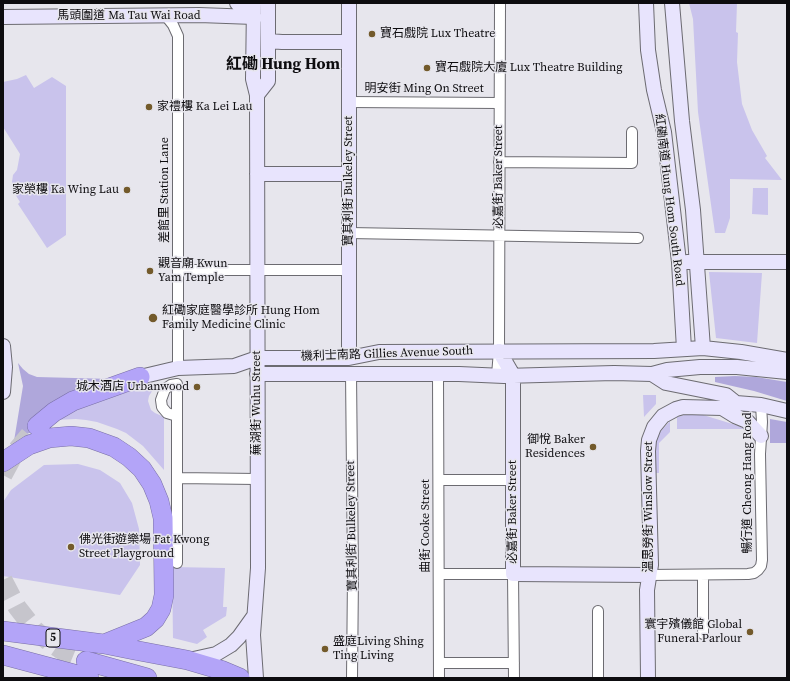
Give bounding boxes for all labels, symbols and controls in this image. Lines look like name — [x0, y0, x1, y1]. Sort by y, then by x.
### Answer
street label: 馬頭圍道 Ma Tau Wai Road — [57, 9, 201, 23]
place label: 寶石戲院 Lux Theatre — [380, 27, 495, 41]
marker: 寶石戲院 Lux Theatre — [367, 29, 377, 39]
district label: 紅磡 Hung Hom — [226, 55, 340, 75]
place label: 寶石戲院大廈 Lux Theatre Building — [435, 61, 622, 75]
marker: 寶石戲院大廈 Lux Theatre Building — [422, 63, 432, 73]
street label: 明安街 Ming On Street — [364, 82, 484, 96]
place label: 家禮樓 Ka Lei Lau — [157, 100, 252, 114]
marker: 家禮樓 Ka Lei Lau — [144, 102, 154, 112]
street label: 紅磡南道 Hung Hom South Road — [651, 113, 687, 287]
street label: 寶其利街 Bulkeley Street — [342, 116, 356, 246]
street label: 必嘉街 Baker Street — [492, 125, 506, 229]
street label: 差館里 Station Lane — [158, 137, 172, 243]
place label: 家榮樓 Ka Wing Lau — [12, 183, 119, 197]
marker: 家榮樓 Ka Wing Lau — [122, 185, 132, 195]
place label: 觀音廟 Kwun Yam Temple — [158, 257, 228, 285]
marker: 觀音廟 Kwun Yam Temple — [145, 266, 155, 276]
place label: 紅磡家庭醫學診所 Hung Hom Family Medicine Clinic — [162, 304, 320, 332]
marker: 紅磡家庭醫學診所 Hung Hom Family Medicine Clinic — [147, 312, 159, 324]
street label: 機利士南路 Gillies Avenue South — [301, 344, 473, 364]
street label: 蕪湖街 Wuhu Street — [250, 351, 264, 455]
place label: 城木酒店 Urbanwood — [76, 380, 189, 394]
marker: 城木酒店 Urbanwood — [192, 382, 202, 392]
street label: 暢行道 Cheong Hang Road — [741, 412, 755, 554]
place label: 御悅 Baker Residences — [525, 433, 585, 461]
street label: 溫思勞街 Winslow Street — [642, 441, 656, 573]
marker: 御悅 Baker Residences — [588, 442, 598, 452]
street label: 必嘉街 Baker Street — [506, 460, 520, 564]
street label: 寶其利街 Bulkeley Street — [344, 461, 360, 591]
street label: 曲街 Cooke Street — [419, 479, 433, 573]
place label: 佛光街遊樂場 Fat Kwong Street Playground — [79, 533, 209, 561]
marker: 佛光街遊樂場 Fat Kwong Street Playground — [66, 542, 76, 552]
place label: 寰宇殯儀館 Global Funeral Parlour — [644, 618, 742, 646]
marker: 寰宇殯儀館 Global Funeral Parlour — [745, 627, 755, 637]
road number: 5 — [46, 629, 60, 647]
place label: 盛庭Living Shing Ting Living — [333, 635, 424, 663]
marker: 盛庭Living Shing Ting Living — [320, 644, 330, 654]

